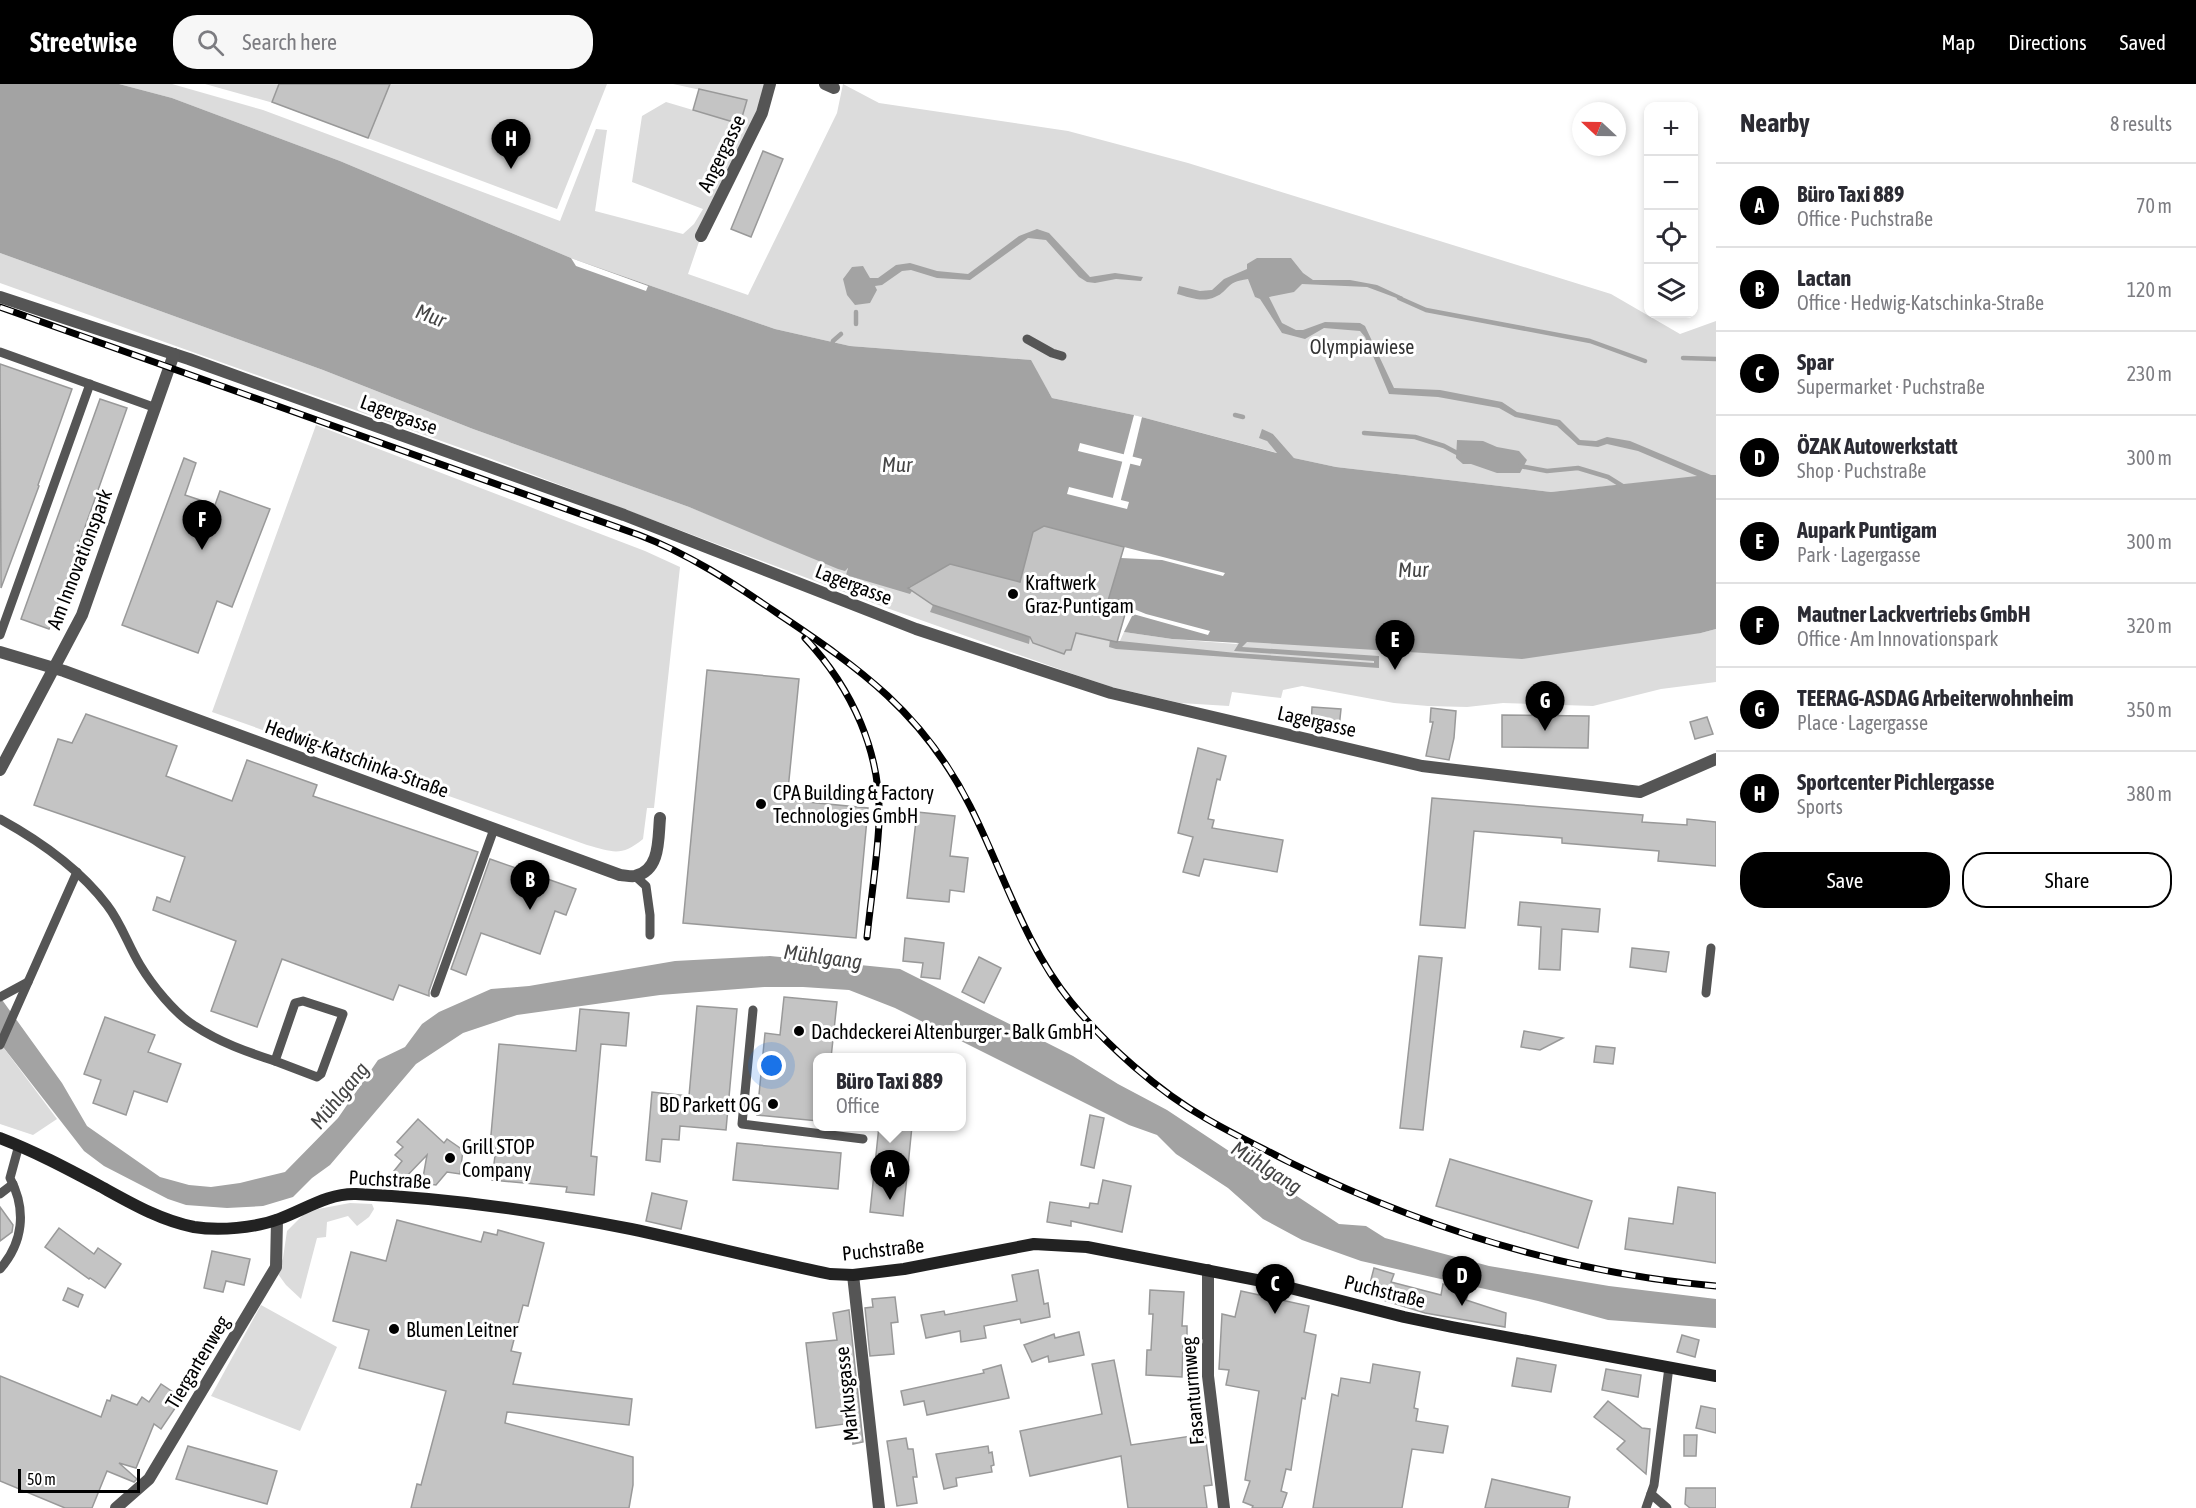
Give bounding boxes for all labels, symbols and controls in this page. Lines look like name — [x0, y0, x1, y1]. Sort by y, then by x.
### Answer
search box — [173, 15, 593, 69]
text: Streetwise — [30, 26, 137, 58]
icon: search — [194, 26, 227, 59]
text: Search here — [242, 29, 337, 55]
text: Map — [1941, 30, 1975, 54]
text: Directions — [2008, 30, 2087, 54]
text: Saved — [2120, 30, 2166, 54]
north arrow — [1572, 102, 1626, 156]
map controls — [1644, 102, 1698, 318]
button: + — [1644, 102, 1698, 156]
text: Nearby — [1740, 108, 1810, 138]
street label: Angergasse — [693, 111, 749, 195]
text: 8 results — [2110, 112, 2172, 135]
pin: H — [492, 120, 530, 169]
button: − — [1644, 156, 1698, 210]
text: Büro Taxi 889 — [1797, 181, 1904, 207]
text: A — [1755, 194, 1764, 217]
text: 70 m — [2136, 194, 2172, 217]
text: Office · Puchstraße — [1797, 207, 1933, 230]
button: locate — [1644, 210, 1698, 264]
button: layers — [1644, 264, 1698, 318]
text: Lactan — [1797, 265, 1851, 291]
text: B — [1755, 278, 1764, 301]
text: 120 m — [2127, 278, 2172, 301]
text: Office · Hedwig-Katschinka-Straße — [1797, 291, 2044, 314]
water label: Mur — [412, 298, 450, 332]
park label: Olympiawiese — [1310, 335, 1414, 358]
text: Spar — [1797, 349, 1833, 375]
text: C — [1755, 362, 1764, 385]
text: 230 m — [2127, 362, 2172, 385]
text: Supermarket · Puchstraße — [1797, 375, 1985, 398]
street label: Lagergasse — [357, 389, 441, 439]
text: ÖZAK Autowerkstatt — [1797, 433, 1958, 459]
text: D — [1754, 446, 1765, 469]
text: 300 m — [2127, 446, 2172, 469]
water label: Mur — [882, 452, 913, 476]
text: Shop · Puchstraße — [1797, 459, 1926, 482]
street label: Am Innovationspark — [42, 486, 116, 632]
pin: F — [182, 500, 222, 550]
text: Aupark Puntigam — [1797, 517, 1937, 543]
text: E — [1755, 530, 1764, 553]
text: 300 m — [2127, 530, 2172, 553]
text: Park · Lagergasse — [1797, 543, 1920, 566]
water label: Mur — [1398, 557, 1429, 581]
street label: Lagergasse — [812, 559, 896, 609]
place label: Kraftwerk Graz-Puntigam — [1025, 571, 1134, 617]
marker: Kraftwerk Graz-Puntigam — [1006, 587, 1020, 601]
text: Mautner Lackvertriebs GmbH — [1797, 601, 2031, 627]
text: F — [1755, 614, 1764, 637]
text: 320 m — [2127, 614, 2172, 637]
pin: E — [1376, 620, 1414, 670]
text: Office · Am Innovationspark — [1797, 627, 1998, 650]
pin: G — [1526, 682, 1564, 731]
text: TEERAG-ASDAG Arbeiterwohnheim — [1797, 685, 2074, 711]
text: G — [1754, 698, 1765, 721]
text: 350 m — [2127, 698, 2172, 721]
street label: Lagergasse — [1275, 701, 1359, 741]
text: Place · Lagergasse — [1797, 711, 1928, 734]
street label: Hedwig-Katschinka-Straße — [262, 714, 452, 802]
text: Sportcenter Pichlergasse — [1797, 769, 1994, 795]
place label: CPA Building & Factory Technologies GmbH — [773, 781, 934, 827]
text: H — [1754, 782, 1765, 805]
text: 380 m — [2127, 782, 2172, 805]
text: Sports — [1797, 795, 1843, 818]
marker: CPA Building & Factory Technologies GmbH — [754, 797, 768, 811]
button: Save — [1740, 852, 1950, 908]
button: Share — [1962, 852, 2172, 908]
pin: B — [510, 860, 550, 910]
water label: Mühlgang — [782, 939, 864, 973]
place label: Dachdeckerei Altenburger - Balk GmbH — [811, 1020, 1094, 1043]
marker: Dachdeckerei Altenburger - Balk GmbH — [792, 1024, 806, 1038]
your location — [757, 1051, 786, 1080]
popup — [813, 1053, 966, 1131]
water label: Mühlgang — [305, 1057, 373, 1133]
text: Büro Taxi 889 — [836, 1068, 943, 1094]
place label: BD Parkett OG — [659, 1093, 761, 1116]
text: Office — [836, 1094, 879, 1117]
marker: BD Parkett OG — [766, 1097, 780, 1111]
place label: Grill STOP Company — [462, 1135, 535, 1181]
water label: Mühlgang — [1227, 1135, 1307, 1199]
pin: A — [870, 1150, 910, 1200]
marker: Grill STOP Company — [443, 1151, 457, 1165]
street label: Puchstraße — [348, 1165, 432, 1193]
street label: Puchstraße — [841, 1233, 925, 1265]
pin: D — [1442, 1256, 1482, 1306]
pin: C — [1256, 1264, 1294, 1314]
street label: Puchstraße — [1342, 1270, 1428, 1312]
street label: Tiergartenweg — [160, 1311, 234, 1413]
place label: Blumen Leitner — [406, 1318, 519, 1341]
marker: Blumen Leitner — [387, 1322, 401, 1336]
street label: Fasanturmweg — [1176, 1336, 1208, 1446]
street label: Markusgasse — [830, 1346, 862, 1442]
scale bar — [18, 1466, 140, 1494]
text: 50 m — [27, 1470, 56, 1488]

